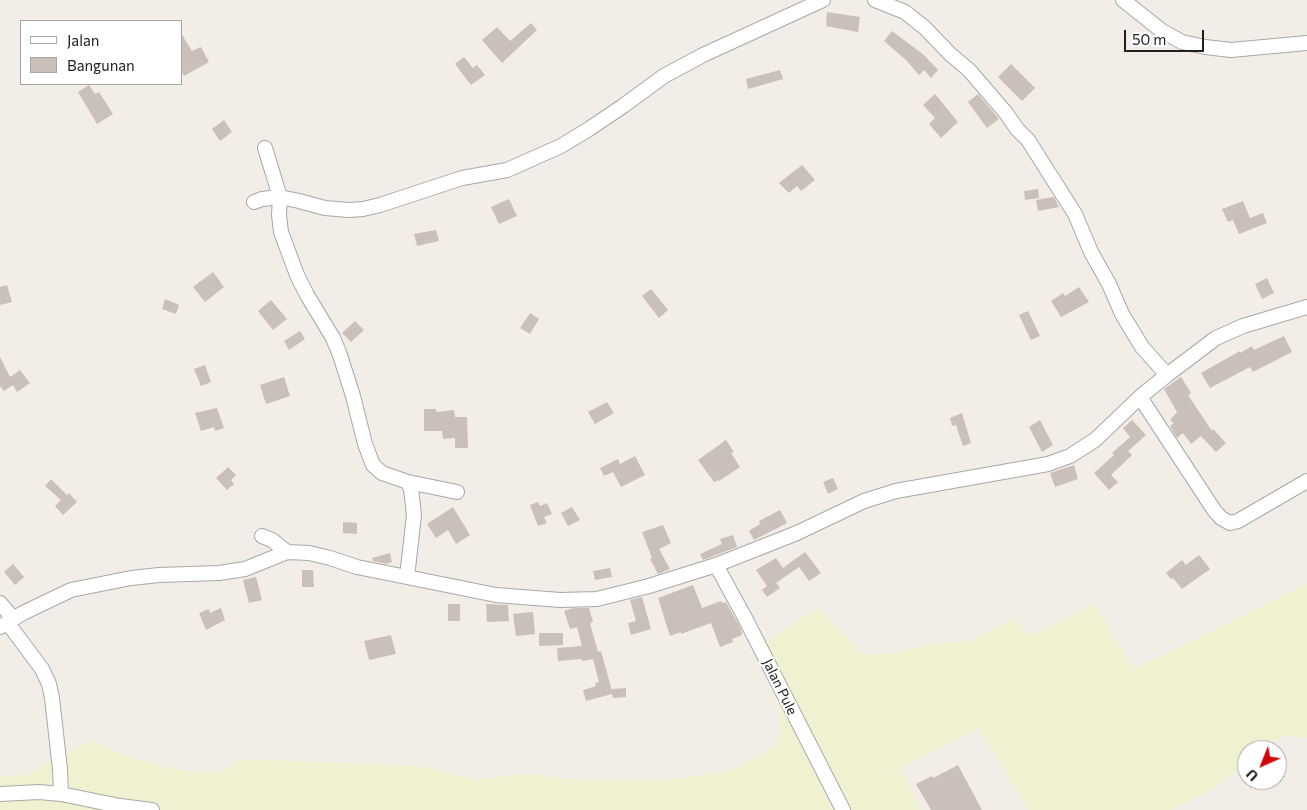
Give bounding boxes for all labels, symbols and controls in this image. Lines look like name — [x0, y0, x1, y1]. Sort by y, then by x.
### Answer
legend — [20, 20, 182, 85]
scale bar — [1127, 20, 1207, 52]
text: 50 m — [1132, 30, 1166, 48]
text: Jalan — [67, 31, 99, 49]
text: Bangunan — [67, 56, 135, 74]
street label: Jalan Pule — [759, 656, 801, 718]
north arrow — [1237, 740, 1287, 790]
text: U — [1242, 766, 1262, 785]

